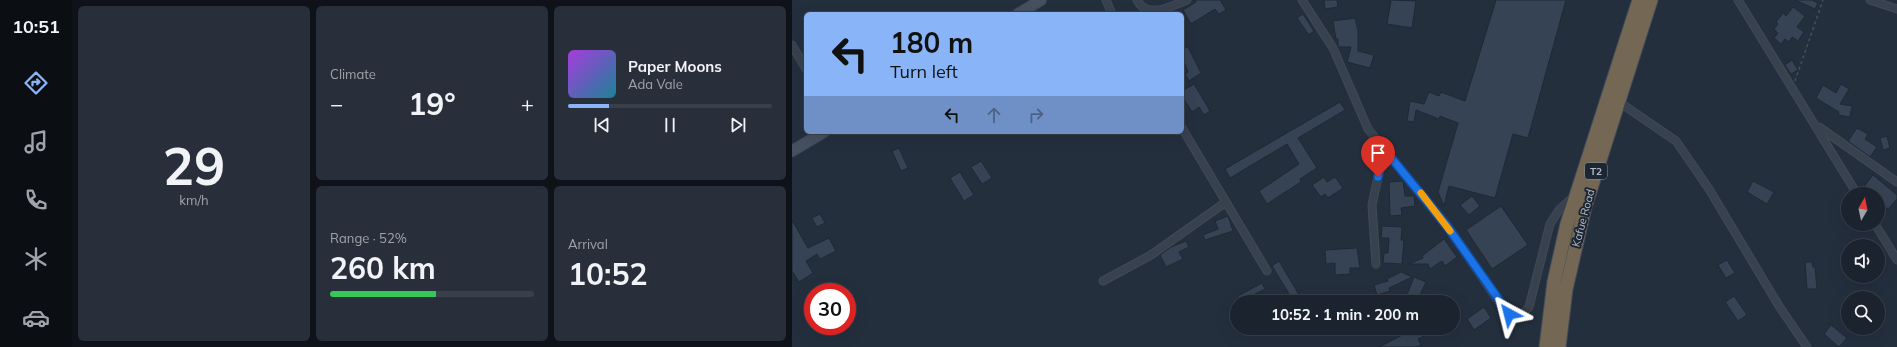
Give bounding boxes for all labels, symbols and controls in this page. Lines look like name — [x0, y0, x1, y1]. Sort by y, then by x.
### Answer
text: 10:51 — [12, 15, 60, 38]
text: 180 m — [890, 25, 973, 60]
icon: left — [824, 28, 876, 80]
text: Paper Moons — [628, 57, 722, 76]
text: Turn left — [890, 60, 958, 83]
text: Climate — [330, 66, 376, 82]
icon: directions — [22, 69, 50, 97]
text: Ada Vale — [628, 76, 683, 92]
text: 19° — [408, 85, 456, 123]
text: − — [330, 90, 343, 118]
text: + — [521, 90, 534, 118]
icon: left — [941, 104, 963, 126]
icon: ahead — [983, 104, 1005, 126]
icon: right — [1025, 104, 1047, 126]
icon: previous — [591, 114, 613, 136]
icon: pause — [659, 114, 681, 136]
icon: next — [727, 114, 749, 136]
icon: music — [22, 128, 50, 156]
text: 29 — [163, 133, 225, 198]
pin — [1361, 136, 1395, 177]
icon: arrive — [1367, 142, 1389, 164]
road number: T2 — [1585, 163, 1607, 179]
icon: phone — [22, 186, 50, 214]
street label: Kafue Road — [1569, 187, 1597, 249]
north arrow — [1841, 187, 1885, 231]
map controls — [1841, 187, 1885, 335]
text: km/h — [179, 192, 209, 208]
text: Range · 52% — [330, 230, 407, 246]
text: Arrival — [568, 236, 608, 252]
button: sound — [1841, 239, 1885, 283]
icon: climate — [22, 245, 50, 273]
text: 260 km — [330, 249, 436, 287]
text: 10:52 — [568, 255, 647, 293]
speed limit sign: 30 — [804, 283, 856, 335]
button: search — [1841, 291, 1885, 335]
position arrow — [1488, 293, 1530, 335]
icon: car — [22, 304, 50, 332]
text: 10:52 · 1 min · 200 m — [1271, 305, 1419, 324]

